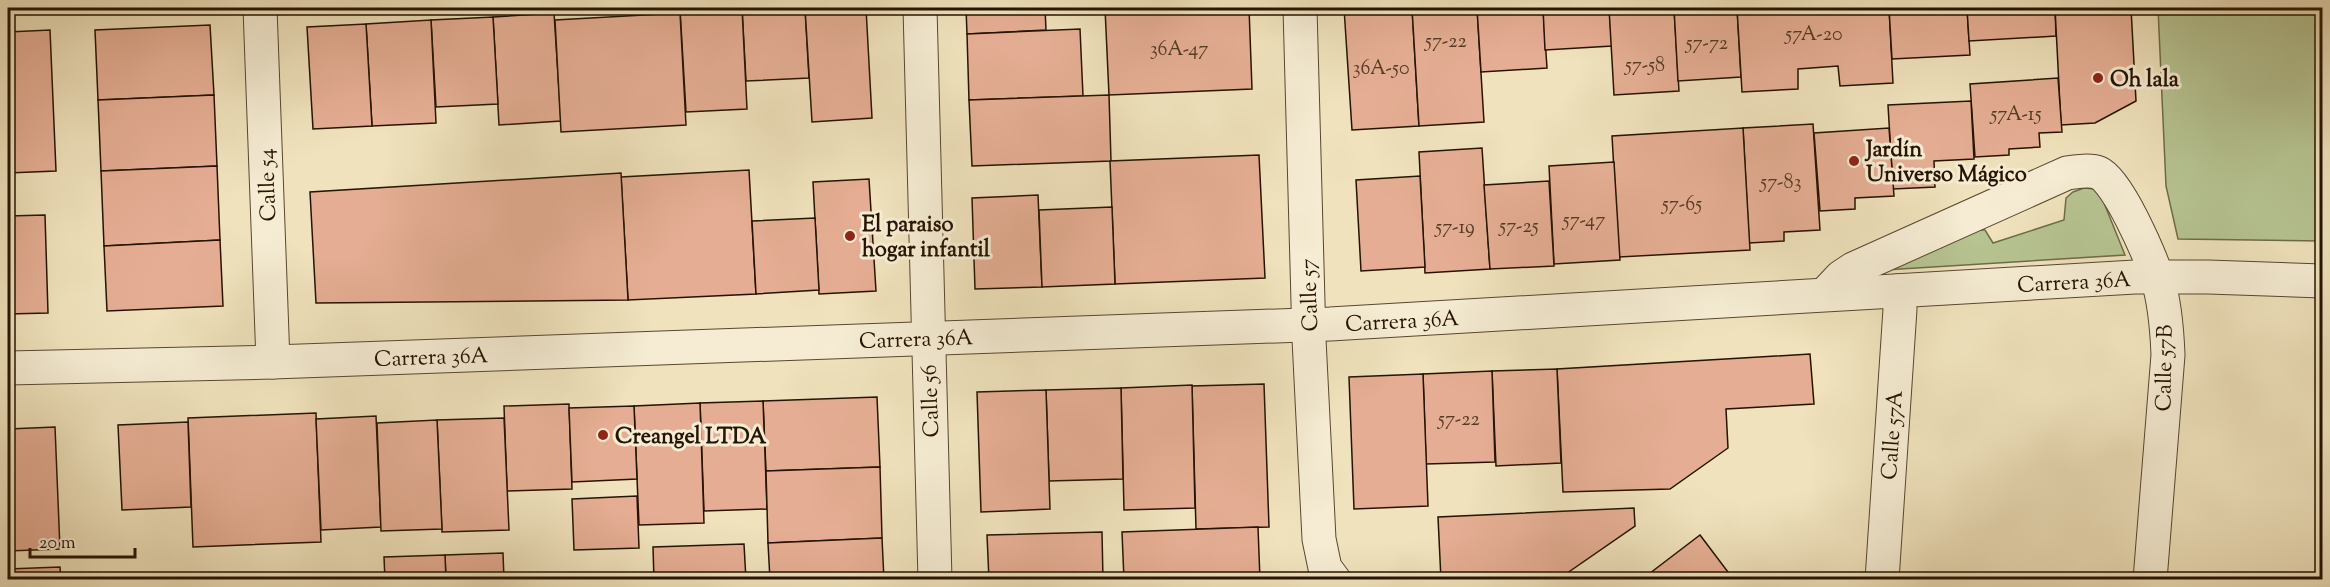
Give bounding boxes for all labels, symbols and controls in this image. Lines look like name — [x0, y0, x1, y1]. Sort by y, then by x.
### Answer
house number: 57A-20 — [1784, 21, 1843, 50]
house number: 57-22 — [1424, 28, 1467, 57]
house number: 57-72 — [1685, 30, 1728, 59]
house number: 36A-47 — [1150, 36, 1208, 65]
house number: 57-58 — [1624, 52, 1665, 81]
house number: 36A-50 — [1353, 55, 1409, 84]
place label: Oh lala — [2110, 65, 2180, 97]
marker: Oh lala — [2091, 71, 2105, 85]
house number: 57A-15 — [1990, 101, 2042, 130]
place label: Jardín Universo Mágico — [1864, 135, 2027, 192]
street label: Calle 54 — [252, 148, 286, 222]
marker: Jardín Universo Mágico — [1847, 154, 1861, 168]
house number: 57-83 — [1759, 169, 1802, 198]
house number: 57-65 — [1661, 191, 1702, 220]
house number: 57-47 — [1562, 207, 1605, 236]
place label: El paraiso hogar infantil — [862, 210, 991, 267]
house number: 57-25 — [1498, 213, 1539, 242]
house number: 57-19 — [1434, 214, 1475, 243]
marker: El paraiso hogar infantil — [843, 229, 857, 243]
street label: Calle 57 — [1294, 258, 1328, 332]
street label: Carrera 36A — [2016, 265, 2132, 303]
street label: Carrera 36A — [1344, 304, 1460, 342]
street label: Carrera 36A — [858, 323, 974, 359]
street label: Calle 57B — [2149, 324, 2183, 412]
street label: Carrera 36A — [373, 341, 489, 377]
street label: Calle 56 — [915, 364, 949, 438]
street label: Calle 57A — [1875, 389, 1913, 481]
house number: 57-22 — [1437, 406, 1480, 435]
place label: Creangel LTDA — [615, 422, 767, 454]
marker: Creangel LTDA — [596, 428, 610, 442]
scale bar — [30, 521, 135, 559]
text: 20 m — [39, 531, 76, 557]

